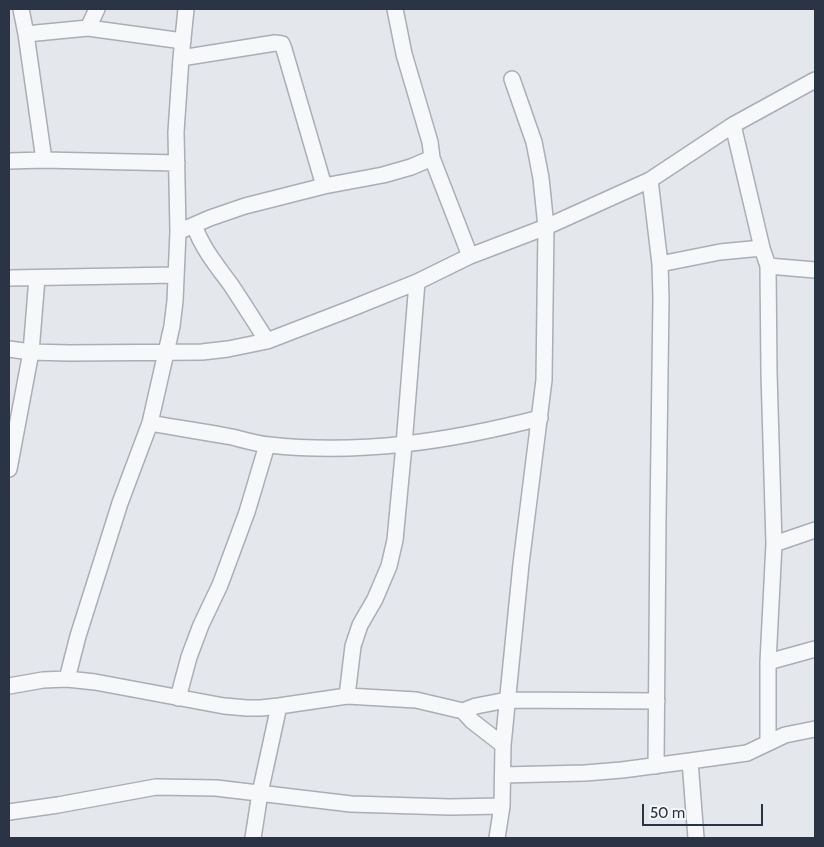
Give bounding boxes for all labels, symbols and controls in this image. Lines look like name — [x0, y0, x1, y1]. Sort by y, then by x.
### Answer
scale bar — [644, 794, 765, 826]
text: 50 m — [650, 804, 685, 822]

